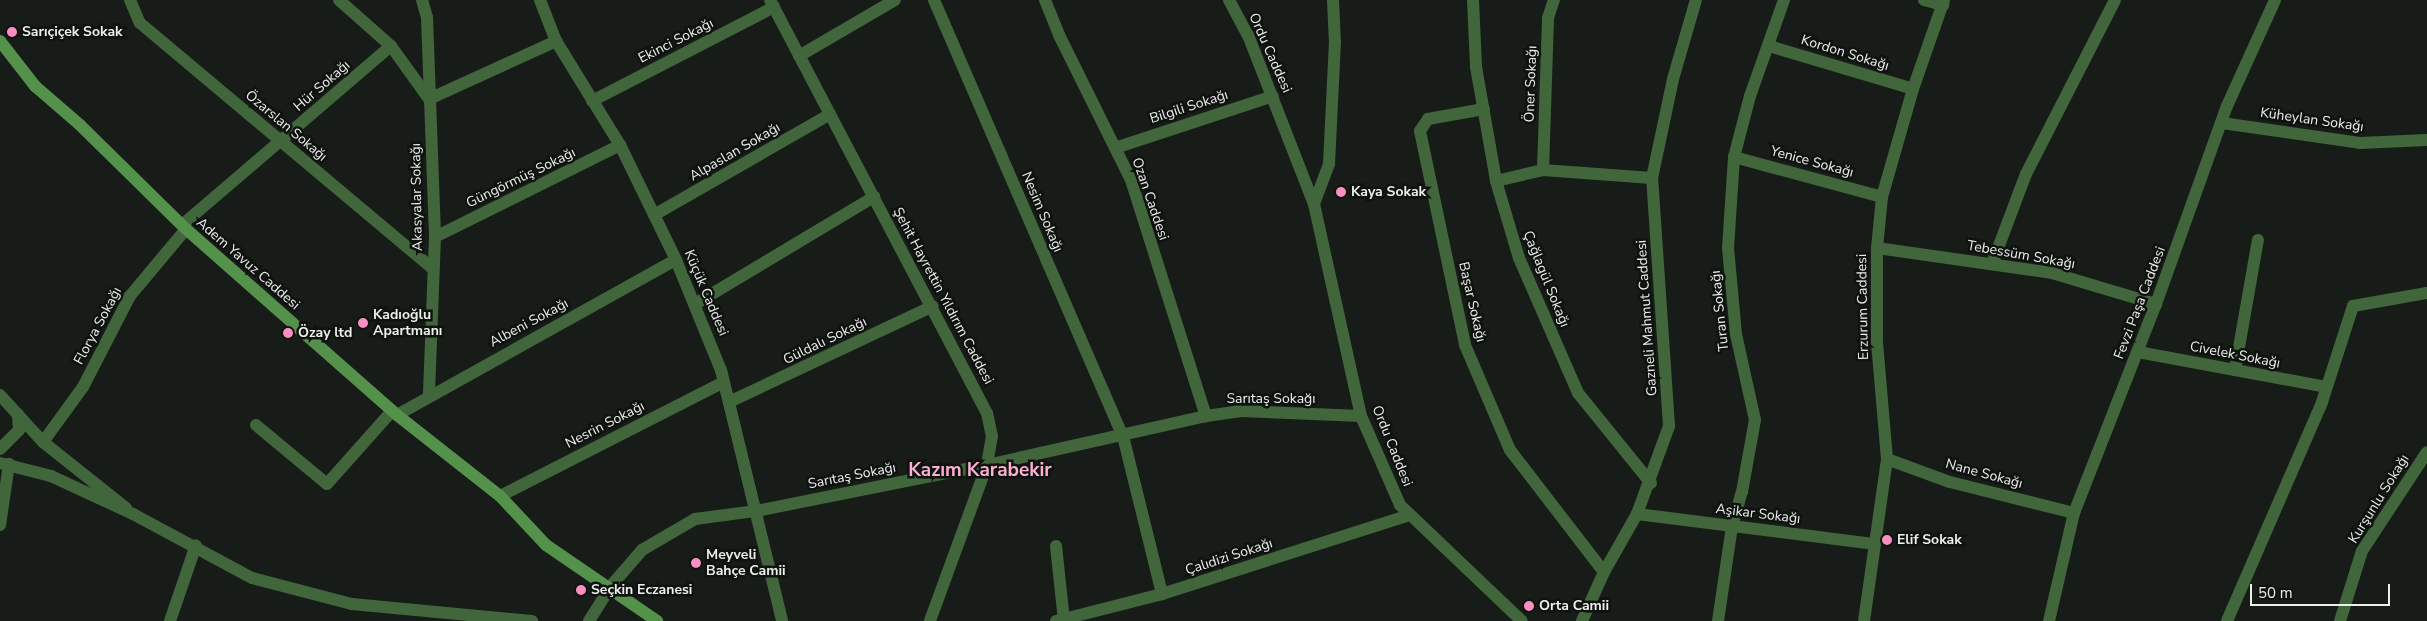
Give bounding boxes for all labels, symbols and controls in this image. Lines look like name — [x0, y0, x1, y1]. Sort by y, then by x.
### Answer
street label: Ordu Caddesi — [1245, 10, 1295, 96]
street label: Ekinci Sokağı — [636, 15, 716, 67]
place label: Sarıçiçek Sokak — [22, 24, 123, 40]
marker: Sarıçiçek Sokak — [6, 26, 18, 38]
street label: Kordon Sokağı — [1799, 32, 1891, 74]
street label: Öner Sokağı — [1521, 45, 1541, 123]
street label: Hür Sokağı — [290, 57, 354, 115]
street label: Bilgili Sokağı — [1148, 86, 1230, 128]
street label: Özarslan Sokağı — [242, 87, 330, 165]
street label: Küheylan Sokağı — [2259, 104, 2365, 136]
street label: Alpaslan Sokağı — [687, 119, 783, 185]
street label: Akasyalar Sokağı — [408, 143, 426, 251]
street label: Yenice Sokağı — [1769, 143, 1855, 181]
street label: Güngörmüş Sokağı — [464, 144, 578, 212]
street label: Ozan Caddesi — [1128, 155, 1172, 243]
street label: Nesim Sokağı — [1018, 169, 1066, 255]
place label: Kaya Sokak — [1351, 184, 1426, 200]
marker: Kaya Sokak — [1335, 186, 1347, 198]
street label: Şehit Hayrettin Yıldırım Caddesi — [889, 205, 997, 387]
street label: Adem Yavuz Caddesi — [193, 215, 303, 313]
street label: Çağlagül Sokağı — [1519, 228, 1573, 330]
street label: Tebessüm Sokağı — [1966, 237, 2076, 273]
street label: Gazneli Mahmut Caddesi — [1633, 239, 1661, 397]
street label: Fevzi Paşa Caddesi — [2111, 244, 2169, 362]
street label: Küçük Caddesi — [680, 247, 732, 339]
street label: Erzurum Caddesi — [1854, 254, 1872, 360]
street label: Başar Sokağı — [1455, 260, 1489, 344]
street label: Turan Sokağı — [1707, 270, 1733, 352]
street label: Florya Sokağı — [71, 284, 125, 368]
street label: Albeni Sokağı — [487, 295, 571, 351]
place label: Kadıoğlu Apartmanı — [373, 307, 442, 340]
street label: Güldalı Sokağı — [780, 314, 870, 368]
marker: Kadıoğlu Apartmanı — [357, 317, 369, 329]
place label: Özay ltd — [298, 325, 352, 341]
marker: Özay ltd — [282, 327, 294, 339]
street label: Civelek Sokağı — [2188, 338, 2282, 372]
street label: Sarıtaş Sokağı — [1226, 391, 1316, 407]
street label: Nesrin Sokağı — [563, 398, 647, 452]
street label: Ordu Caddesi — [1368, 403, 1416, 489]
street label: Kurşunlu Sokağı — [2345, 451, 2413, 547]
street label: Nane Sokağı — [1944, 456, 2024, 492]
street label: Sarıtaş Sokağı — [807, 459, 897, 493]
district label: Kazım Karabekir — [908, 460, 1052, 482]
street label: Aşikar Sokağı — [1715, 500, 1801, 528]
place label: Elif Sokak — [1897, 532, 1962, 548]
marker: Elif Sokak — [1881, 534, 1893, 546]
street label: Çalıdizi Sokağı — [1183, 535, 1275, 579]
place label: Meyveli Bahçe Camii — [706, 547, 786, 580]
marker: Meyveli Bahçe Camii — [690, 557, 702, 569]
scale bar — [2252, 574, 2392, 606]
place label: Seçkin Eczanesi — [591, 582, 692, 598]
text: 50 m — [2258, 583, 2293, 603]
marker: Seçkin Eczanesi — [575, 584, 587, 596]
place label: Orta Camii — [1539, 598, 1609, 614]
marker: Orta Camii — [1523, 600, 1535, 612]

